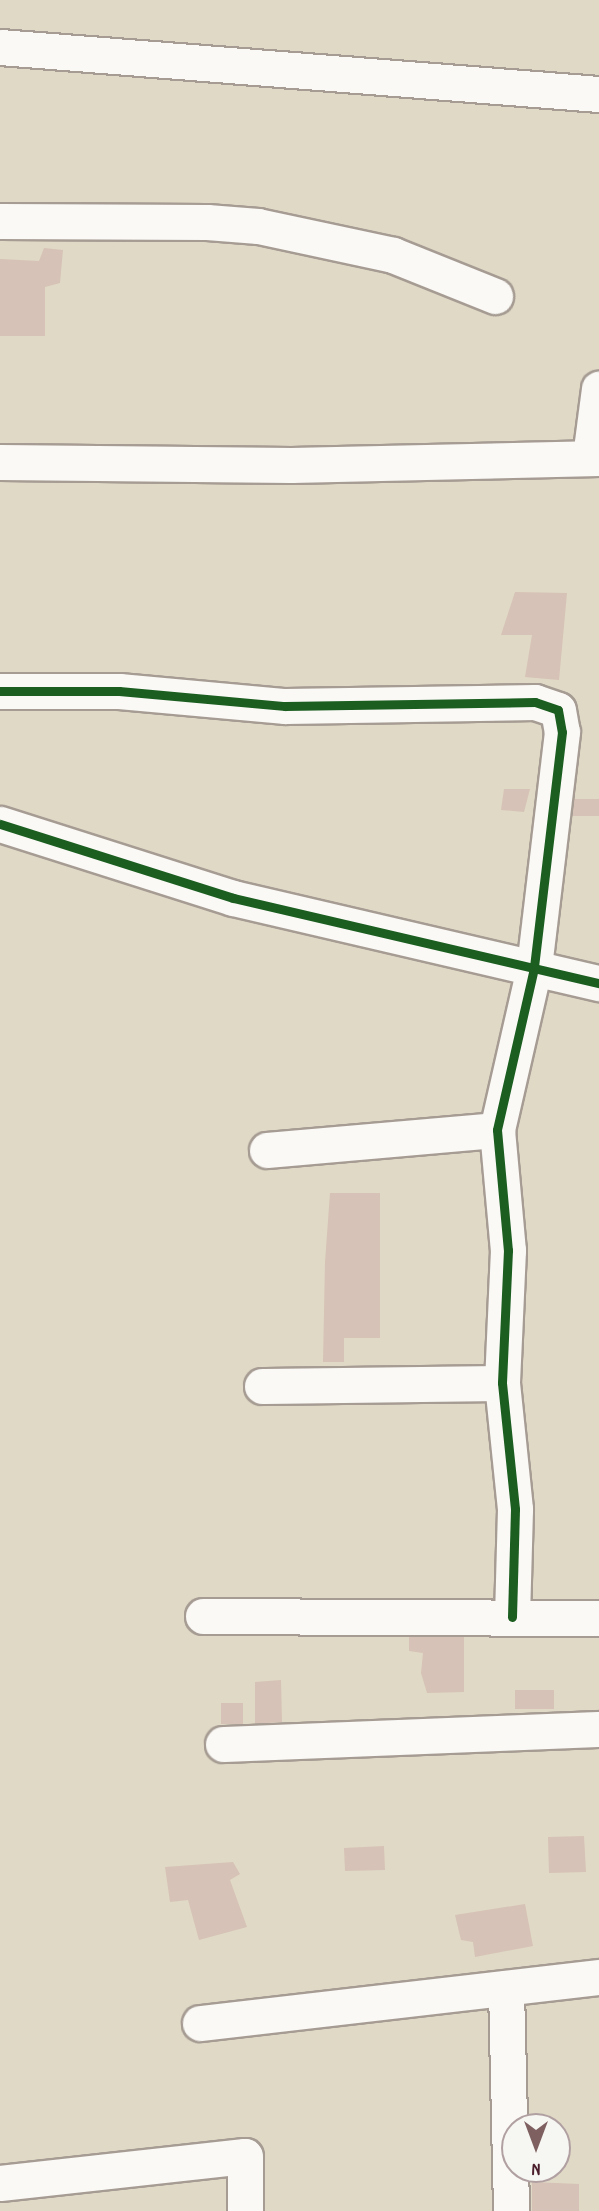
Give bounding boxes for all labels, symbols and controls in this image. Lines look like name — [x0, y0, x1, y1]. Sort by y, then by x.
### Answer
north arrow — [501, 2113, 571, 2183]
text: N — [531, 2154, 541, 2181]

